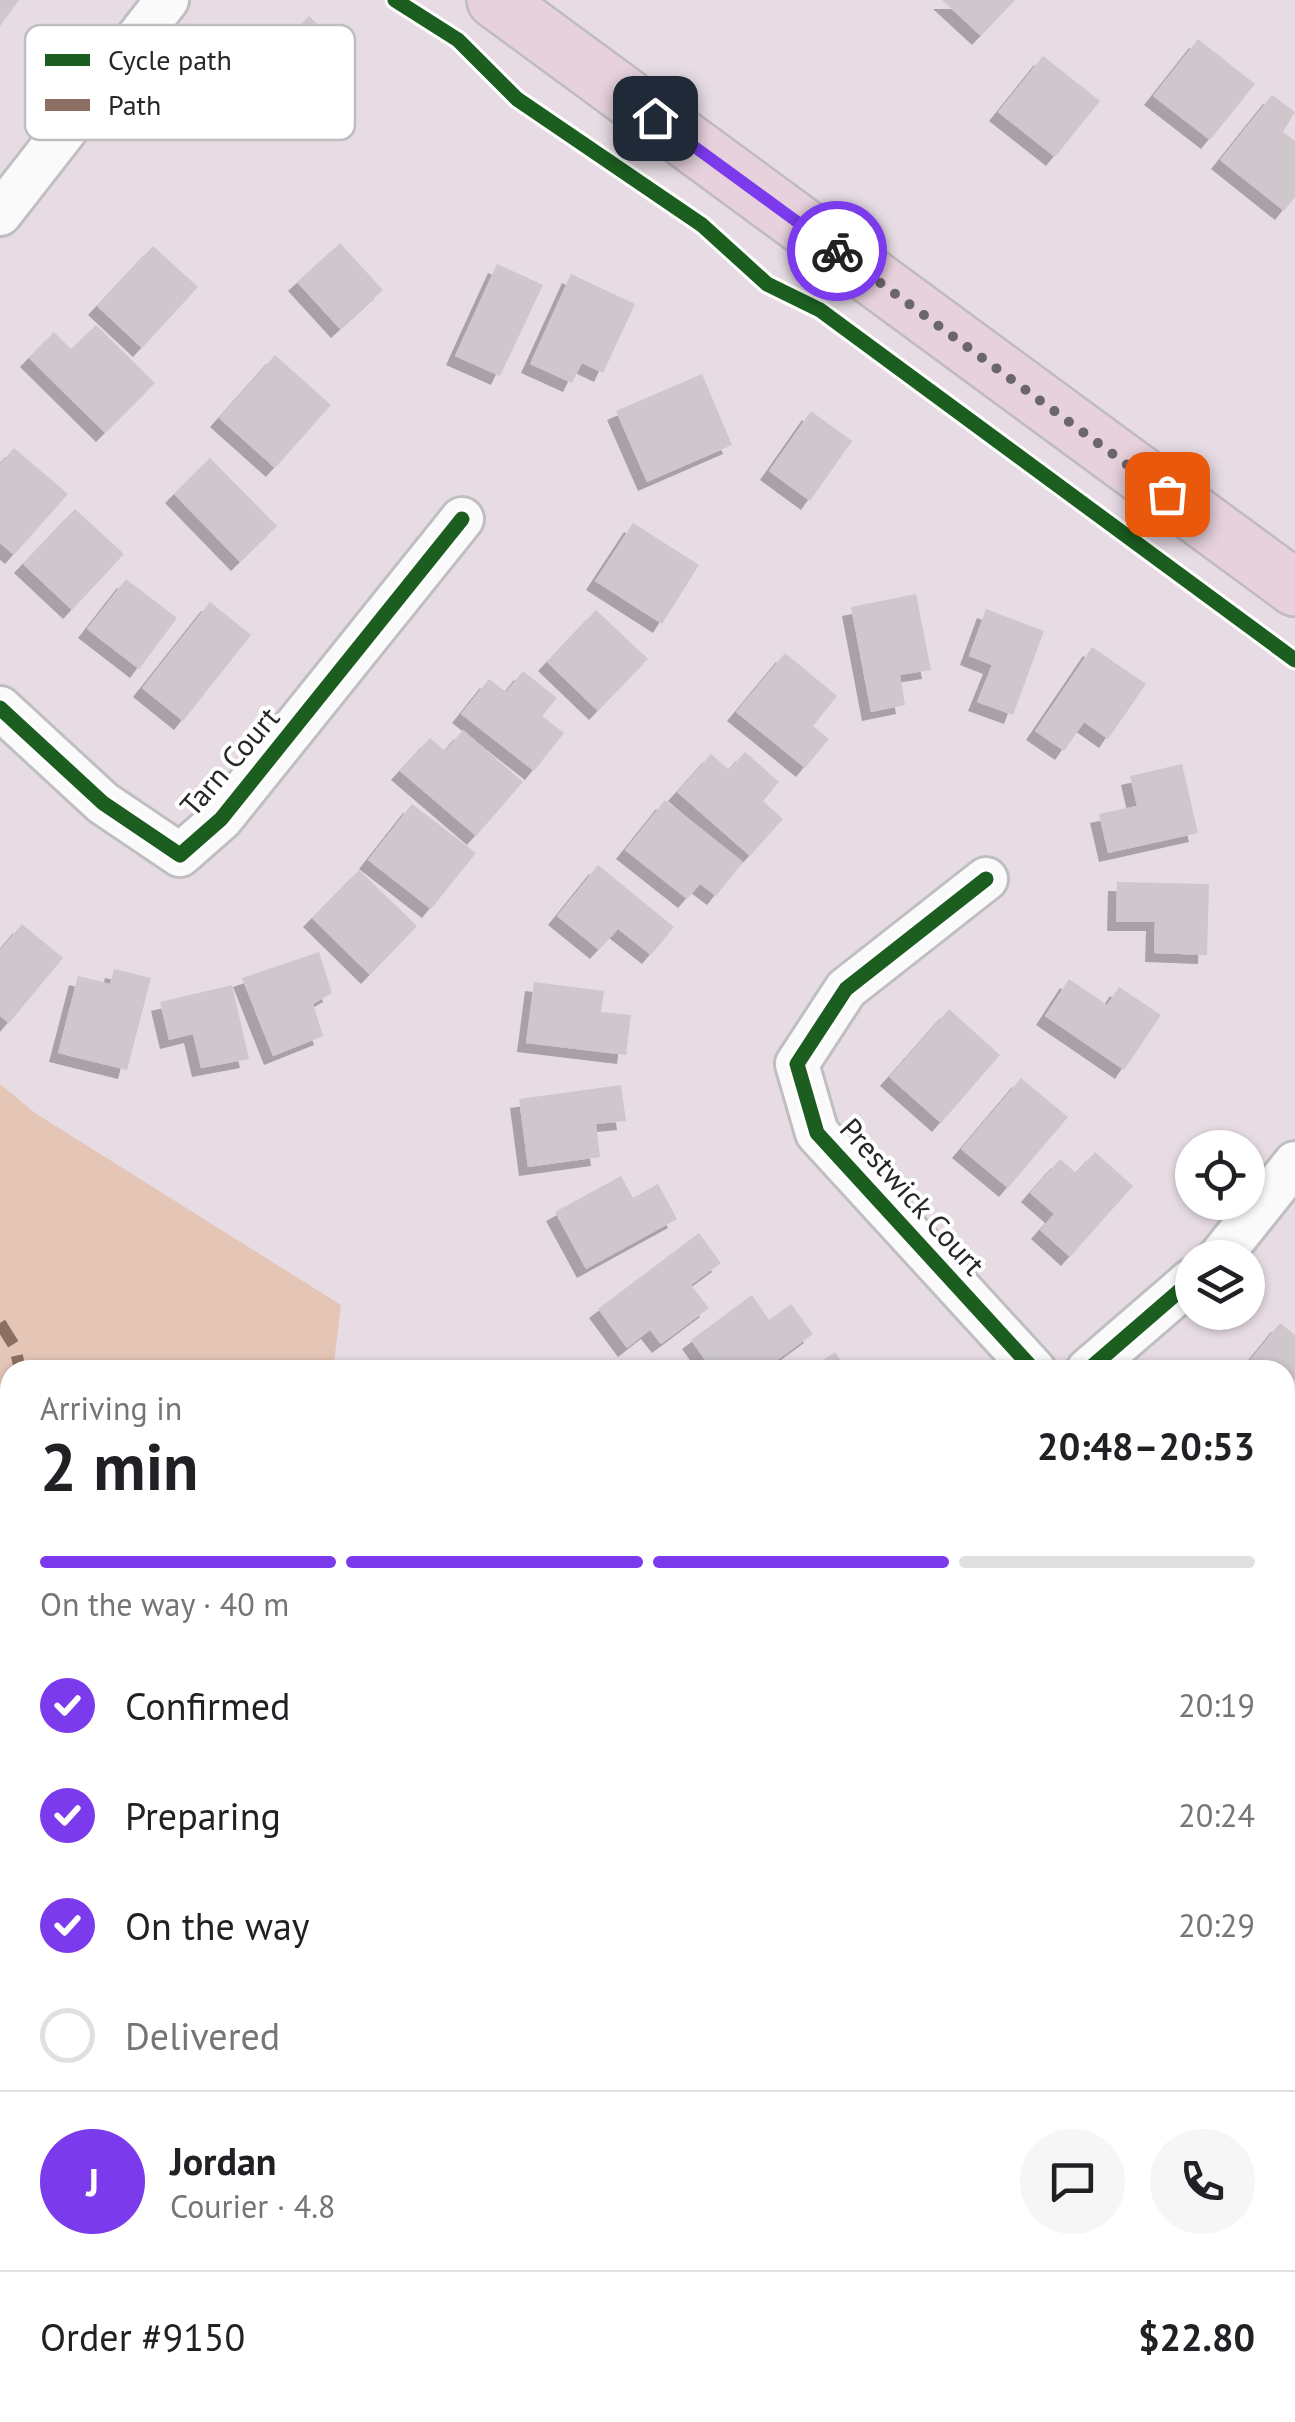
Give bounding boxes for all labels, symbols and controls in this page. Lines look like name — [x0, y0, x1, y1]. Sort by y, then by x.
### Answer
legend — [25, 25, 355, 140]
text: Cycle path — [108, 41, 232, 78]
pin — [613, 76, 698, 161]
text: Path — [108, 86, 161, 123]
icon: home — [628, 91, 683, 146]
courier — [787, 201, 887, 301]
icon: bike — [810, 224, 865, 279]
pin — [1125, 452, 1210, 537]
icon: bag — [1140, 467, 1195, 522]
street label: Tarn Court — [171, 698, 287, 824]
street label: Prestwick Court — [832, 1109, 994, 1283]
map controls — [1175, 1130, 1265, 1330]
button: locate — [1175, 1130, 1265, 1220]
button: layers — [1175, 1240, 1265, 1330]
text: Arriving in — [40, 1387, 182, 1429]
text: 20:48–20:53 — [1037, 1421, 1255, 1470]
text: 2 min — [40, 1424, 199, 1508]
text: On the way · 40 m — [40, 1583, 289, 1625]
icon: check — [40, 1678, 95, 1733]
text: Confirmed — [125, 1681, 291, 1730]
text: 20:19 — [1178, 1684, 1255, 1726]
icon: check — [40, 1788, 95, 1843]
text: Preparing — [125, 1791, 281, 1840]
text: 20:24 — [1178, 1794, 1255, 1836]
icon: check — [40, 1898, 95, 1953]
text: On the way — [125, 1901, 310, 1950]
text: 20:29 — [1178, 1904, 1255, 1946]
text: Delivered — [125, 2011, 280, 2060]
button: chat — [1020, 2129, 1125, 2234]
button: phone — [1150, 2129, 1255, 2234]
text: Jordan — [170, 2136, 276, 2185]
text: J — [86, 2157, 99, 2206]
text: Courier · 4.8 — [170, 2185, 336, 2227]
text: Order #9150 — [40, 2312, 245, 2361]
text: $22.80 — [1138, 2312, 1255, 2361]

